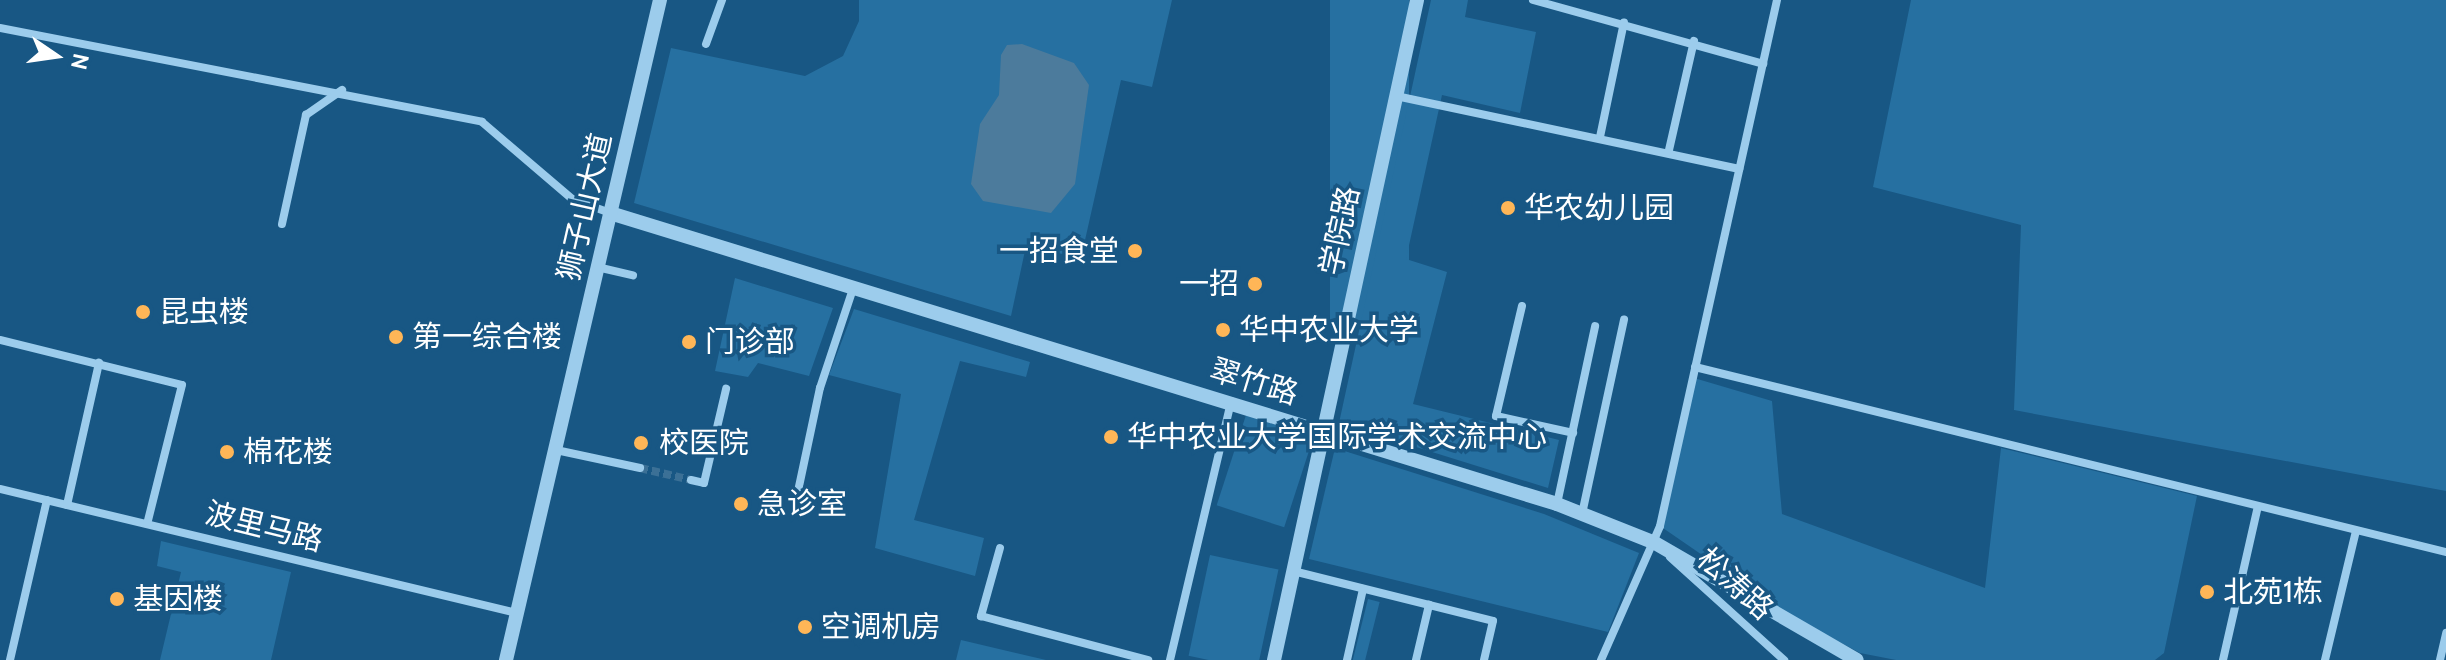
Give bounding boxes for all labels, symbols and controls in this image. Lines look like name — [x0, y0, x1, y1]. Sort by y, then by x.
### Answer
north arrow — [16, 16, 96, 96]
text: N — [65, 51, 95, 72]
street label: 狮子山大道 — [551, 130, 619, 284]
street label: 学院路 — [1313, 183, 1367, 279]
place label: 华农幼儿园 — [1524, 190, 1674, 226]
marker: 华农幼儿园 — [1499, 199, 1517, 217]
place label: 一招食堂 — [999, 233, 1119, 269]
marker: 一招食堂 — [1126, 242, 1144, 260]
place label: 一招 — [1179, 266, 1239, 302]
marker: 一招 — [1246, 275, 1264, 293]
place label: 昆虫楼 — [159, 294, 249, 330]
marker: 昆虫楼 — [134, 303, 152, 321]
place label: 华中农业大学 — [1239, 312, 1419, 348]
place label: 第一综合楼 — [412, 319, 562, 355]
marker: 华中农业大学 — [1214, 321, 1232, 339]
place label: 门诊部 — [705, 324, 795, 360]
marker: 第一综合楼 — [387, 328, 405, 346]
marker: 门诊部 — [680, 333, 698, 351]
street label: 翠竹路 — [1206, 352, 1302, 412]
place label: 华中农业大学国际学术交流中心 — [1127, 419, 1547, 455]
place label: 校医院 — [659, 425, 749, 461]
marker: 华中农业大学国际学术交流中心 — [1102, 428, 1120, 446]
marker: 校医院 — [630, 432, 652, 454]
place label: 棉花楼 — [243, 434, 333, 470]
marker: 棉花楼 — [218, 443, 236, 461]
place label: 急诊室 — [757, 486, 847, 522]
street label: 波里马路 — [201, 495, 327, 559]
marker: 急诊室 — [732, 495, 750, 513]
street label: 松涛路 — [1690, 541, 1780, 627]
place label: 北苑1栋 — [2223, 574, 2323, 610]
place label: 基因楼 — [133, 581, 223, 617]
marker: 北苑1栋 — [2198, 583, 2216, 601]
marker: 基因楼 — [108, 590, 126, 608]
place label: 空调机房 — [821, 609, 941, 645]
marker: 空调机房 — [796, 618, 814, 636]

